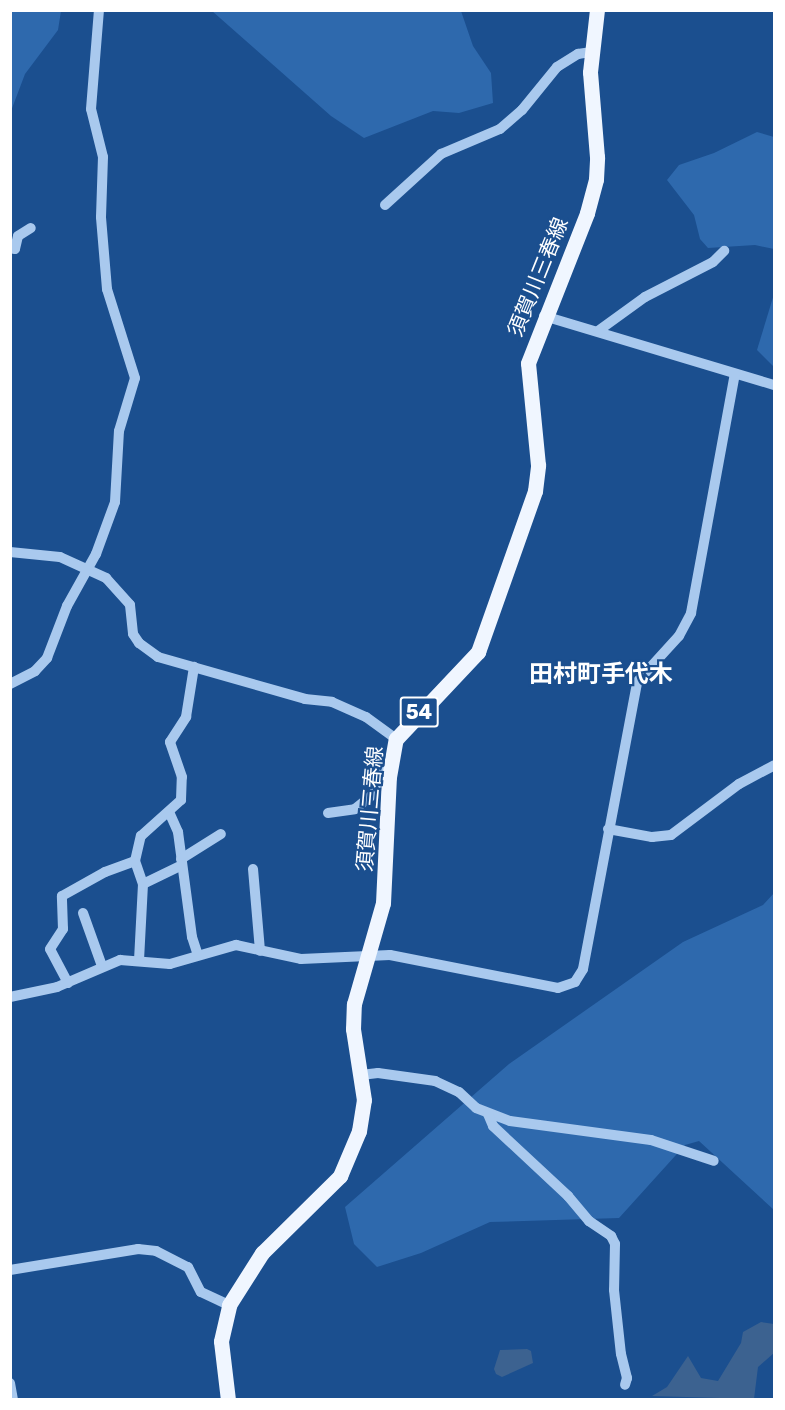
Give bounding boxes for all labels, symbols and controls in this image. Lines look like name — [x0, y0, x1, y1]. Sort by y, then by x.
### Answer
street label: 須賀川三春線 — [503, 214, 573, 340]
district label: 田村町手代木 — [529, 661, 673, 689]
road number: 54 — [400, 695, 438, 729]
street label: 須賀川三春線 — [352, 745, 388, 873]

